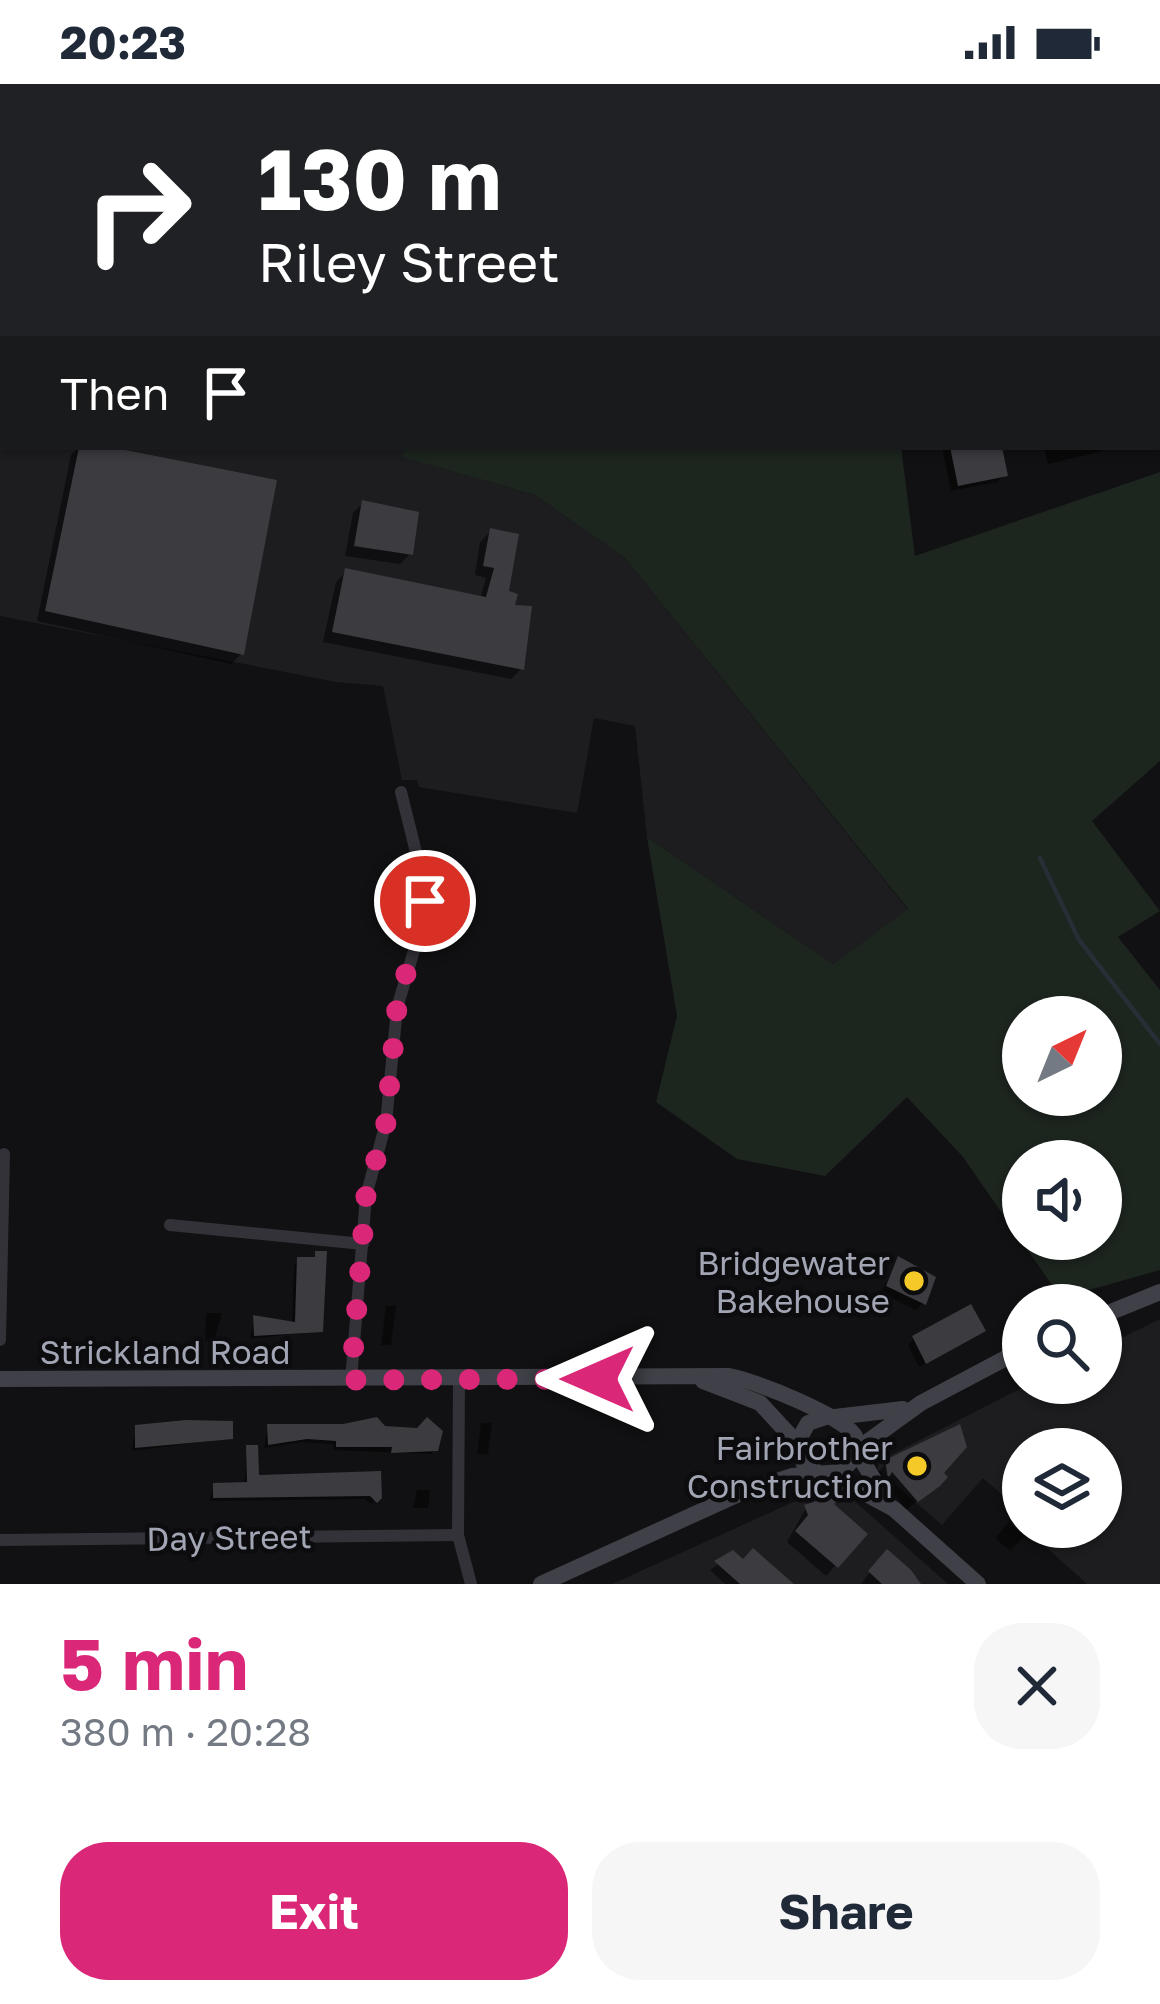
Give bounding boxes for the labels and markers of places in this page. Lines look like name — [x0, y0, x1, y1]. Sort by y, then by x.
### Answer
pin — [374, 850, 476, 952]
place label: Bridgewater Bakehouse — [697, 1243, 890, 1320]
marker: Bridgewater Bakehouse — [901, 1268, 927, 1294]
place label: Fairbrother Construction — [687, 1428, 893, 1505]
marker: Fairbrother Construction — [904, 1453, 930, 1479]

